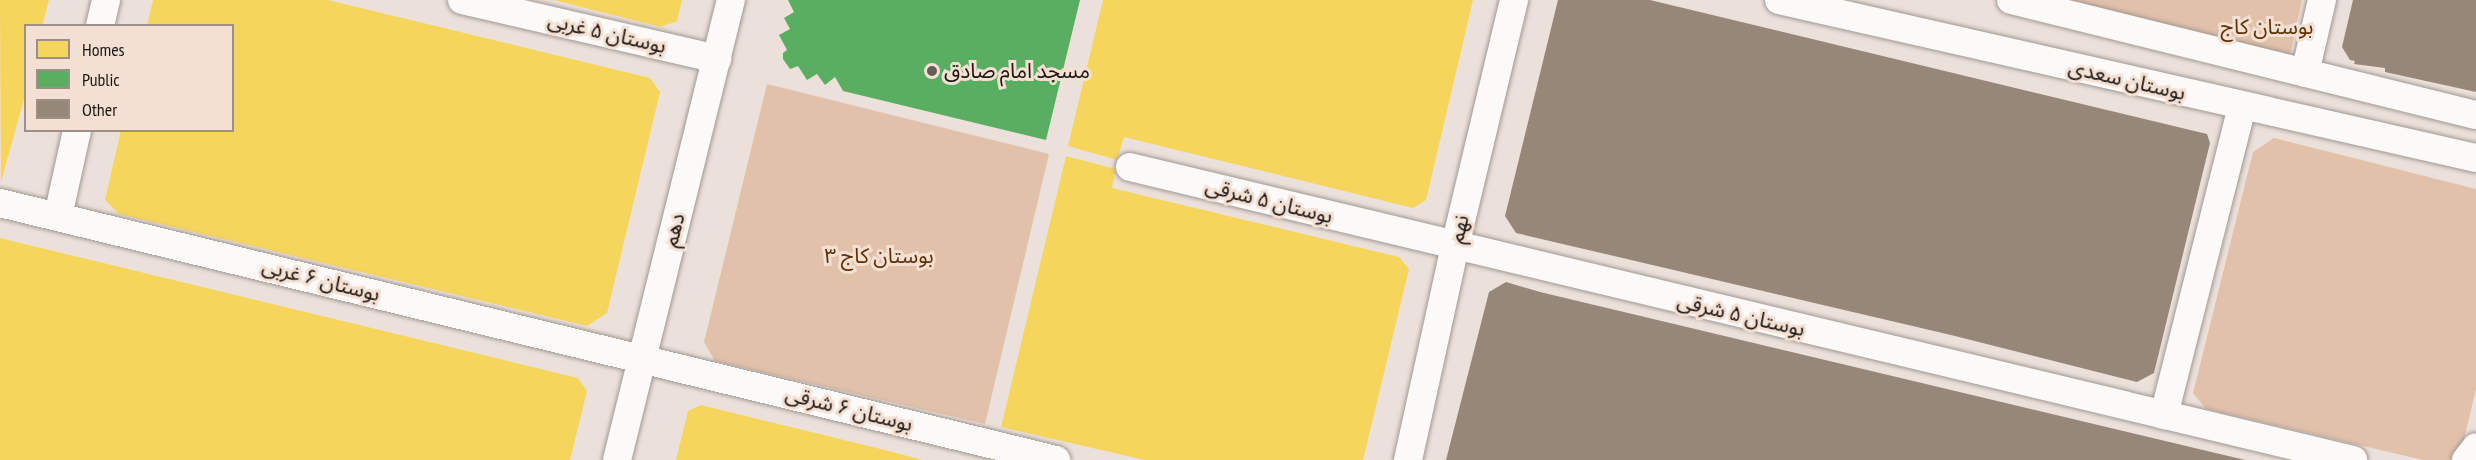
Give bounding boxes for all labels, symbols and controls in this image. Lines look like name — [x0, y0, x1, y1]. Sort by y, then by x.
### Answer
street label: بوستان ۵ غربی — [545, 7, 669, 59]
park label: بوستان کاج — [2221, 14, 2313, 40]
legend — [24, 24, 234, 132]
text: Homes — [82, 38, 125, 61]
street label: بوستان سعدی — [2066, 54, 2188, 106]
place label: مسجد امام صادق — [944, 58, 1090, 84]
marker: مسجد امام صادق — [925, 64, 939, 78]
text: Public — [82, 68, 120, 91]
text: Other — [82, 98, 117, 121]
street label: بوستان ۵ شرقی — [1203, 173, 1335, 229]
street label: دهم — [658, 211, 690, 249]
street label: نهم — [1444, 212, 1474, 246]
park label: بوستان کاج ۳ — [824, 243, 934, 269]
street label: بوستان ۶ غربی — [259, 253, 383, 307]
street label: بوستان ۵ شرقی — [1675, 288, 1807, 342]
street label: بوستان ۶ شرقی — [783, 381, 915, 437]

